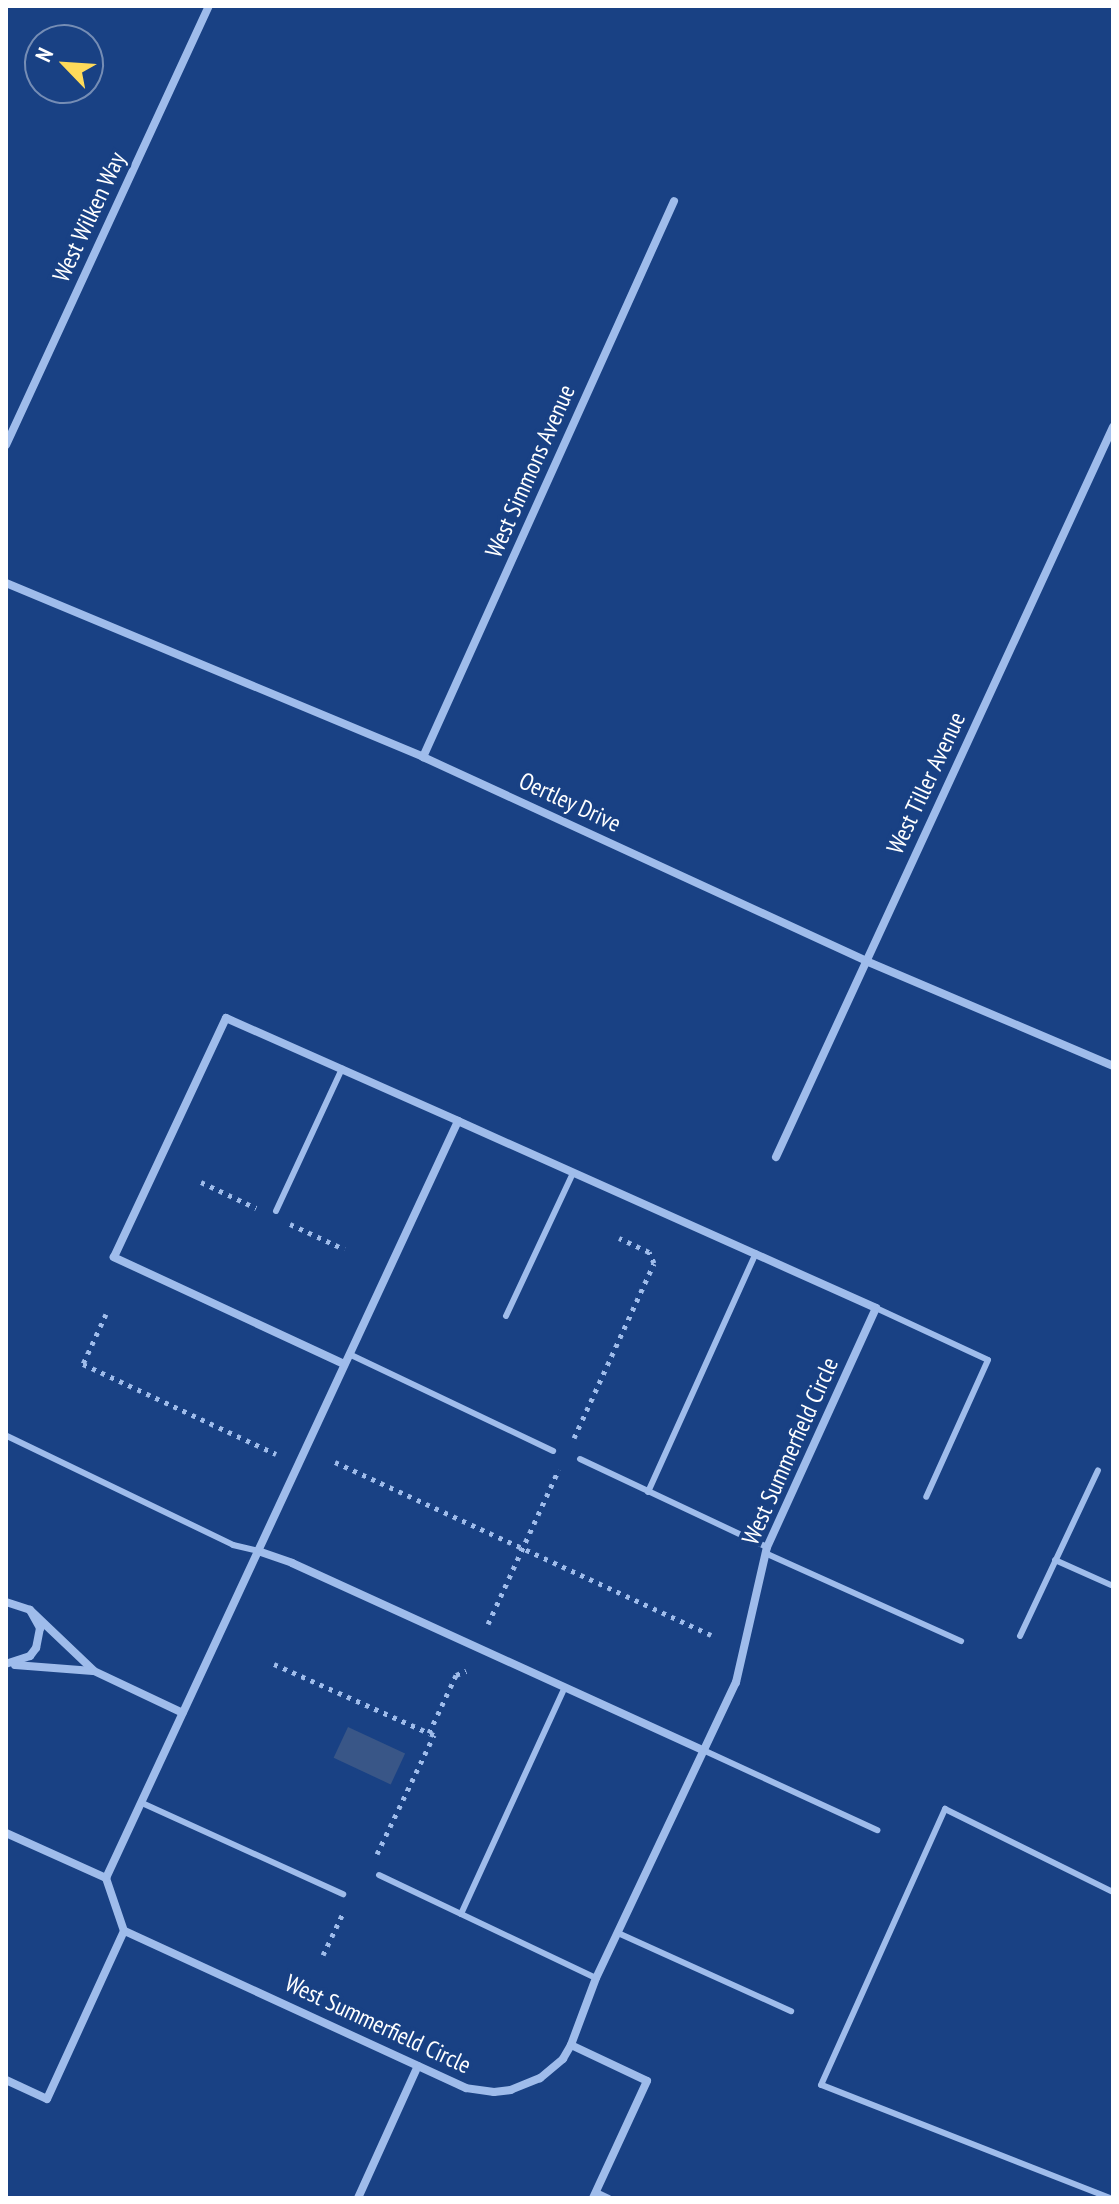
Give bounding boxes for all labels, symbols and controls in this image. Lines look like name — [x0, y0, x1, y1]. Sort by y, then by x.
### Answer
north arrow — [24, 24, 104, 104]
text: N — [29, 43, 59, 66]
street label: West Wilken Way — [46, 147, 132, 287]
street label: West Simmons Avenue — [479, 380, 581, 562]
street label: West Tiller Avenue — [880, 707, 972, 859]
street label: Oertley Drive — [514, 766, 626, 838]
street label: West Summerfield Circle — [736, 1353, 844, 1549]
street label: West Summerfield Circle — [281, 1968, 475, 2080]

